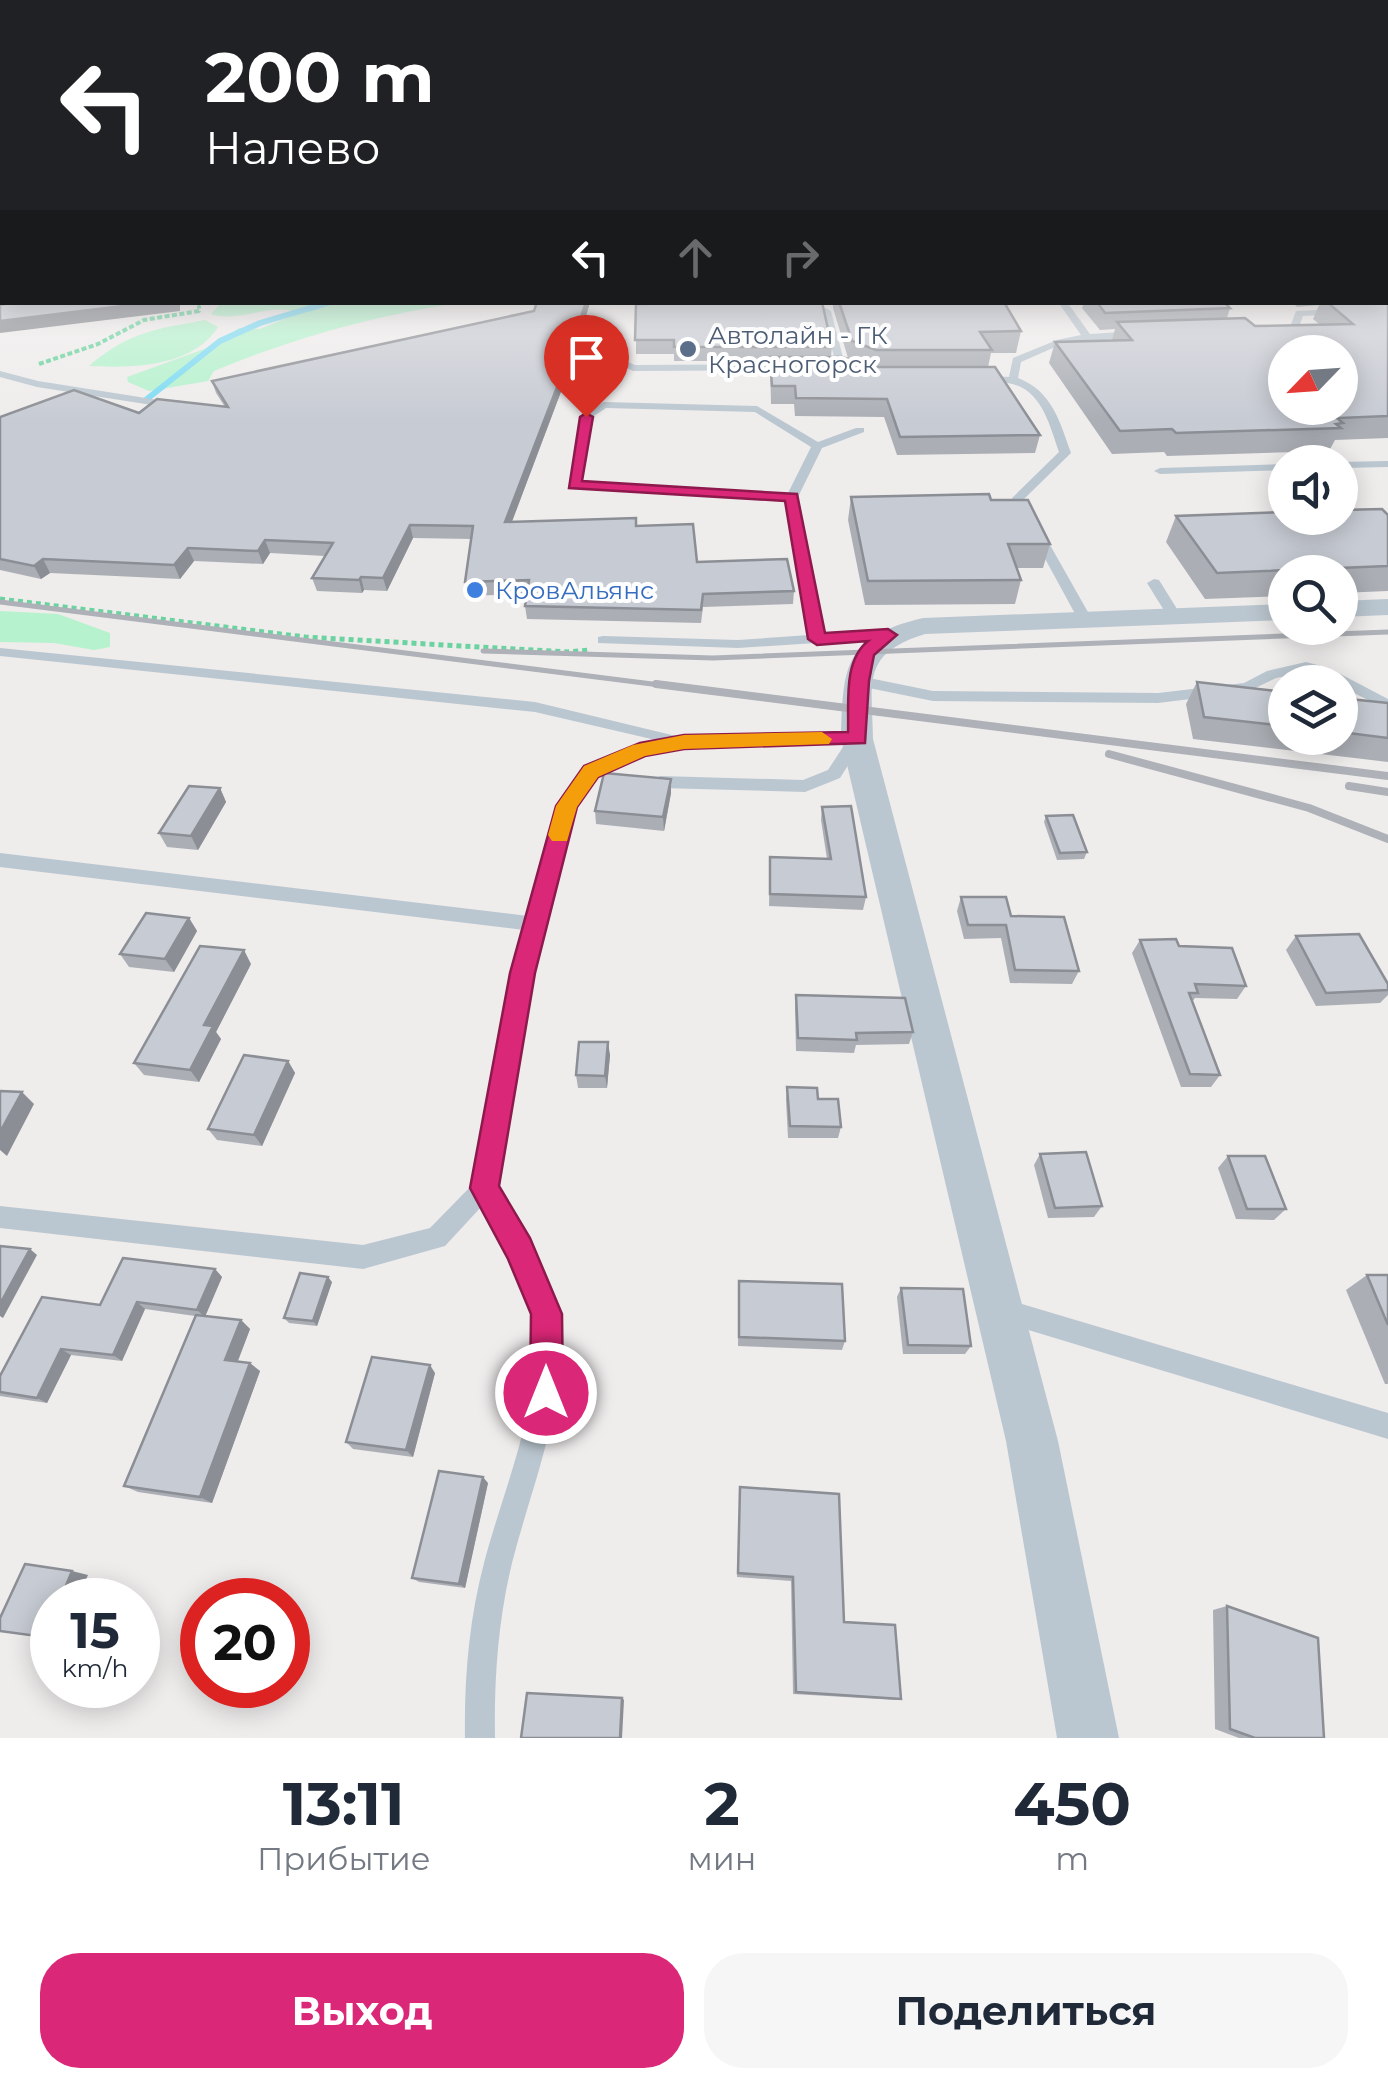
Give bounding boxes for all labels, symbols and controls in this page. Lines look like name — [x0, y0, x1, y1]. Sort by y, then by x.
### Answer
text: 200 m — [205, 34, 435, 120]
icon: left — [40, 40, 170, 170]
text: Налево — [205, 120, 380, 175]
icon: left — [563, 230, 618, 285]
icon: ahead — [668, 230, 723, 285]
icon: right — [773, 230, 828, 285]
pin — [544, 315, 629, 418]
place label: Автолайн - ГК Красногорск — [708, 320, 888, 379]
icon: arrive — [559, 330, 614, 385]
north arrow — [1268, 335, 1358, 425]
map controls — [1268, 335, 1358, 755]
marker: Автолайн - ГК Красногорск — [677, 338, 699, 360]
button: sound — [1268, 445, 1358, 535]
button: search — [1268, 555, 1358, 645]
place label: КровАльянс — [495, 575, 654, 605]
marker: КровАльянс — [464, 579, 486, 601]
button: layers — [1268, 665, 1358, 755]
position arrow — [494, 1341, 598, 1445]
speed limit sign: 20 — [180, 1578, 310, 1708]
text: 15 — [70, 1600, 120, 1661]
text: km/h — [62, 1653, 128, 1683]
text: 13:11 — [283, 1767, 405, 1840]
text: 2 — [704, 1767, 740, 1840]
text: 450 — [1013, 1767, 1131, 1840]
text: Прибытие — [257, 1839, 430, 1878]
text: мин — [687, 1839, 756, 1878]
text: m — [1055, 1839, 1089, 1878]
button: Выход — [40, 1953, 684, 2068]
button: Поделиться — [704, 1953, 1348, 2068]

